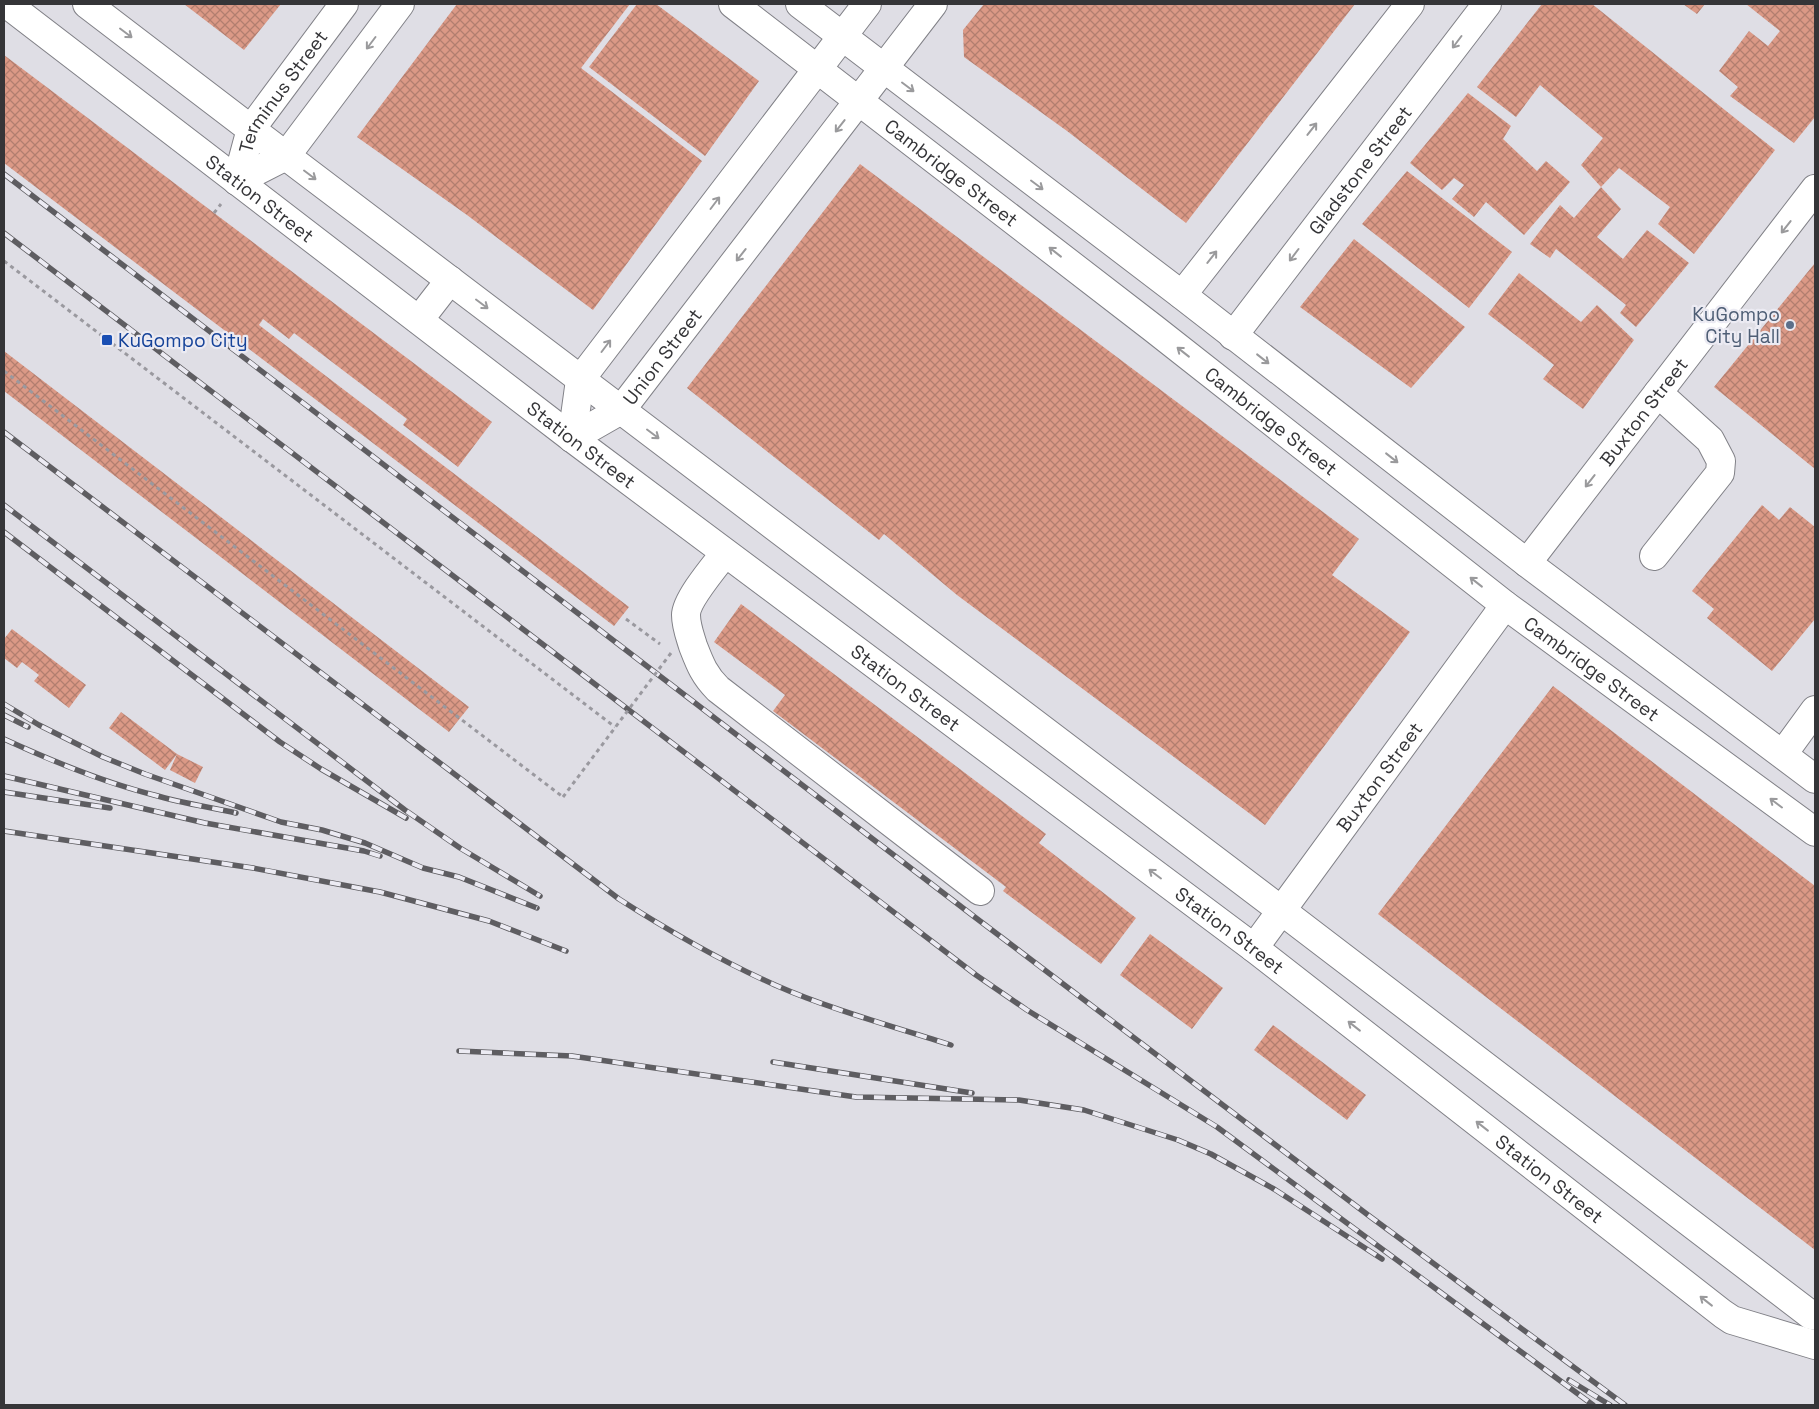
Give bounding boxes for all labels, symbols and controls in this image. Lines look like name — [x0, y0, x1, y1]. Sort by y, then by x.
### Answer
street label: Terminus Street — [233, 25, 333, 156]
one-way arrow — [119, 28, 132, 39]
one-way arrow — [366, 36, 376, 50]
one-way arrow — [1452, 36, 1463, 49]
one-way arrow — [901, 81, 914, 92]
street label: Gladstone Street — [1303, 101, 1418, 240]
street label: Cambridge Street — [879, 114, 1023, 232]
one-way arrow — [835, 119, 845, 133]
one-way arrow — [1306, 122, 1317, 135]
street label: Station Street — [200, 149, 319, 248]
one-way arrow — [303, 170, 317, 180]
one-way arrow — [1030, 180, 1044, 190]
one-way arrow — [710, 196, 720, 210]
one-way arrow — [1780, 220, 1791, 233]
one-way arrow — [1049, 247, 1062, 258]
one-way arrow — [736, 248, 746, 262]
one-way arrow — [1289, 248, 1300, 261]
one-way arrow — [1207, 250, 1217, 264]
one-way arrow — [475, 299, 488, 310]
place label: KuGompo City Hall — [1692, 302, 1780, 349]
street label: Union Street — [618, 303, 708, 410]
marker: KuGompo City Hall — [1784, 319, 1796, 331]
place label: KuGompo City — [118, 328, 248, 353]
marker: KuGompo City — [100, 333, 114, 347]
one-way arrow — [600, 340, 611, 353]
one-way arrow — [1176, 347, 1190, 357]
street label: Buxton Street — [1594, 353, 1694, 471]
one-way arrow — [1256, 354, 1270, 364]
street label: Cambridge Street — [1200, 361, 1342, 481]
street label: Station Street — [522, 396, 641, 494]
one-way arrow — [646, 429, 660, 439]
one-way arrow — [1385, 453, 1398, 464]
one-way arrow — [1585, 474, 1596, 487]
one-way arrow — [1470, 577, 1483, 588]
street label: Cambridge Street — [1519, 611, 1664, 727]
street label: Station Street — [846, 639, 965, 737]
street label: Buxton Street — [1331, 717, 1428, 837]
one-way arrow — [1769, 798, 1783, 808]
one-way arrow — [1148, 869, 1162, 879]
street label: Station Street — [1170, 881, 1289, 980]
one-way arrow — [1347, 1021, 1360, 1032]
one-way arrow — [1475, 1121, 1488, 1132]
street label: Station Street — [1490, 1129, 1608, 1229]
one-way arrow — [1700, 1296, 1713, 1307]

